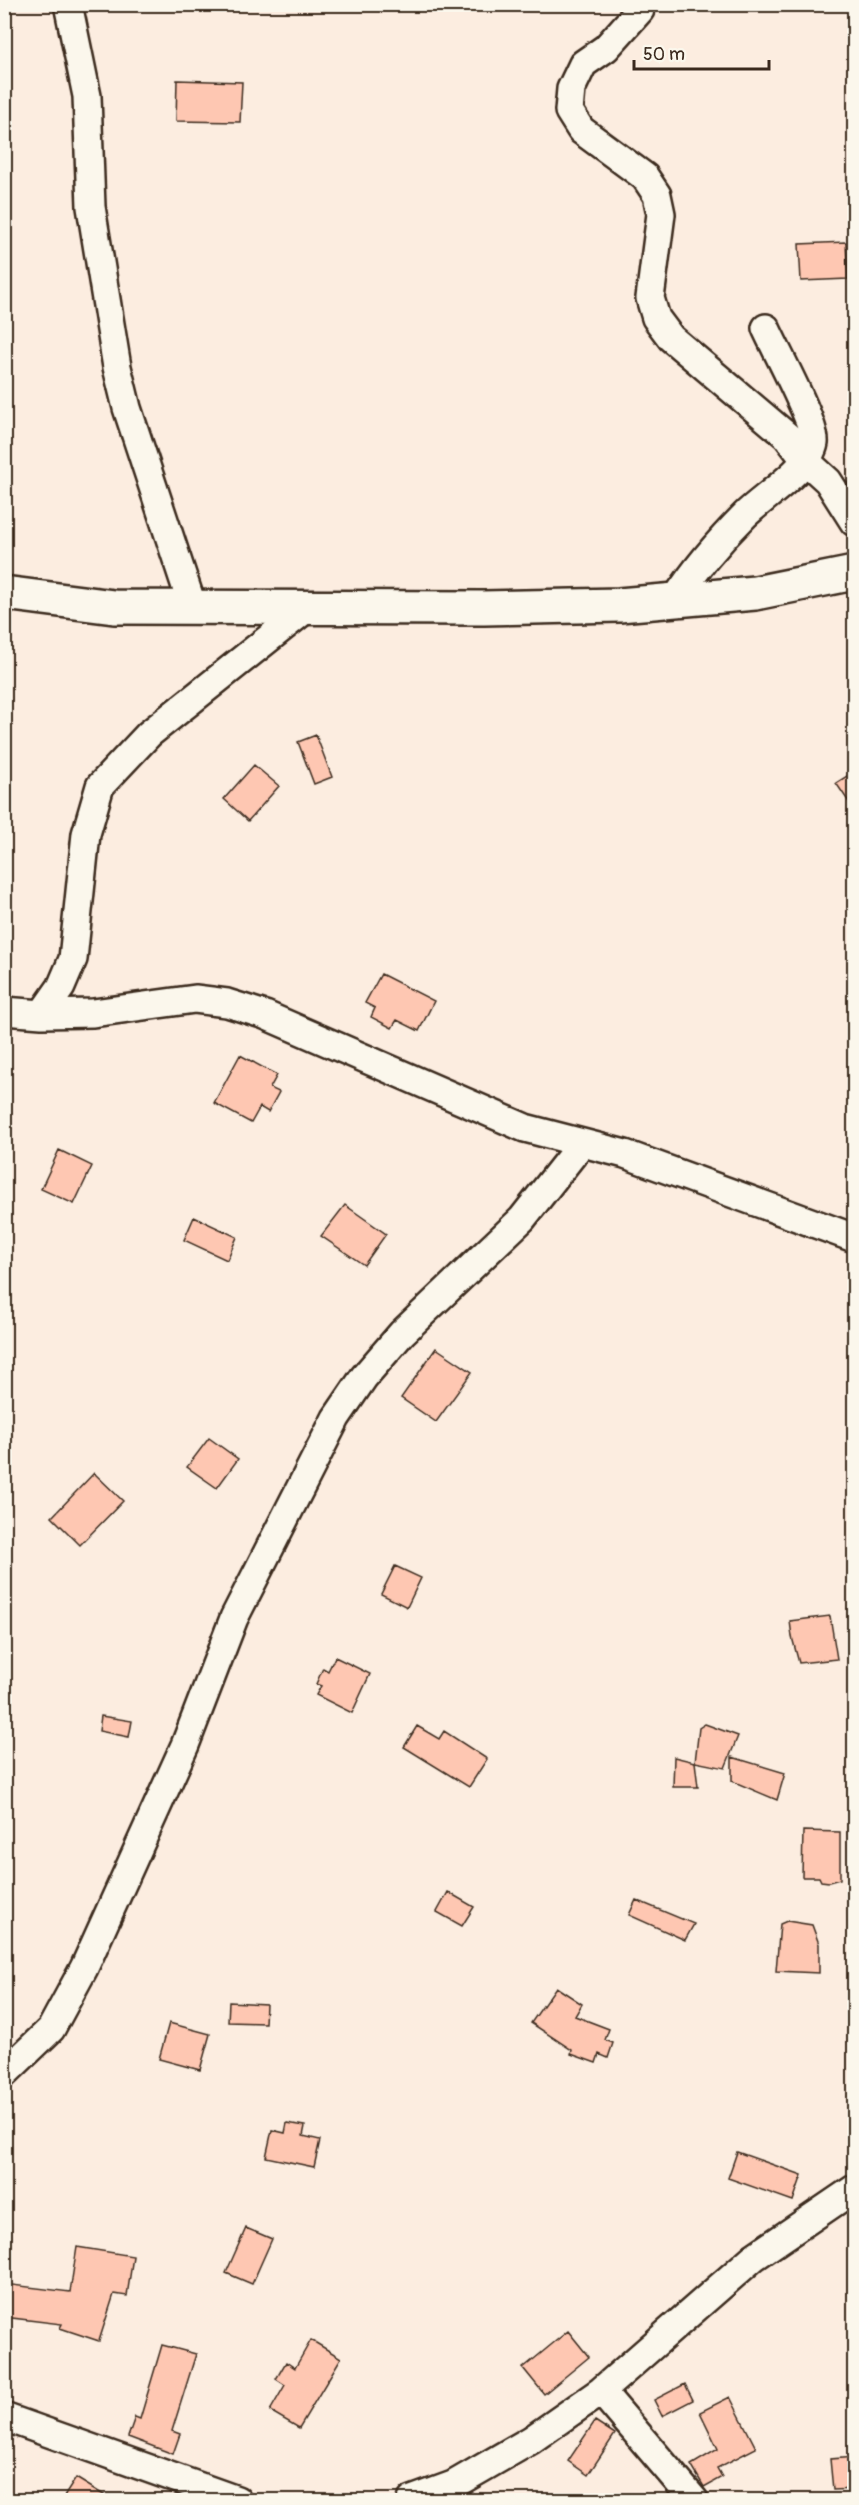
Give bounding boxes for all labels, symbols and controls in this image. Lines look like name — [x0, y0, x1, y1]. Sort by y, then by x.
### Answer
scale bar — [634, 33, 769, 71]
text: 50 m — [643, 43, 685, 66]

